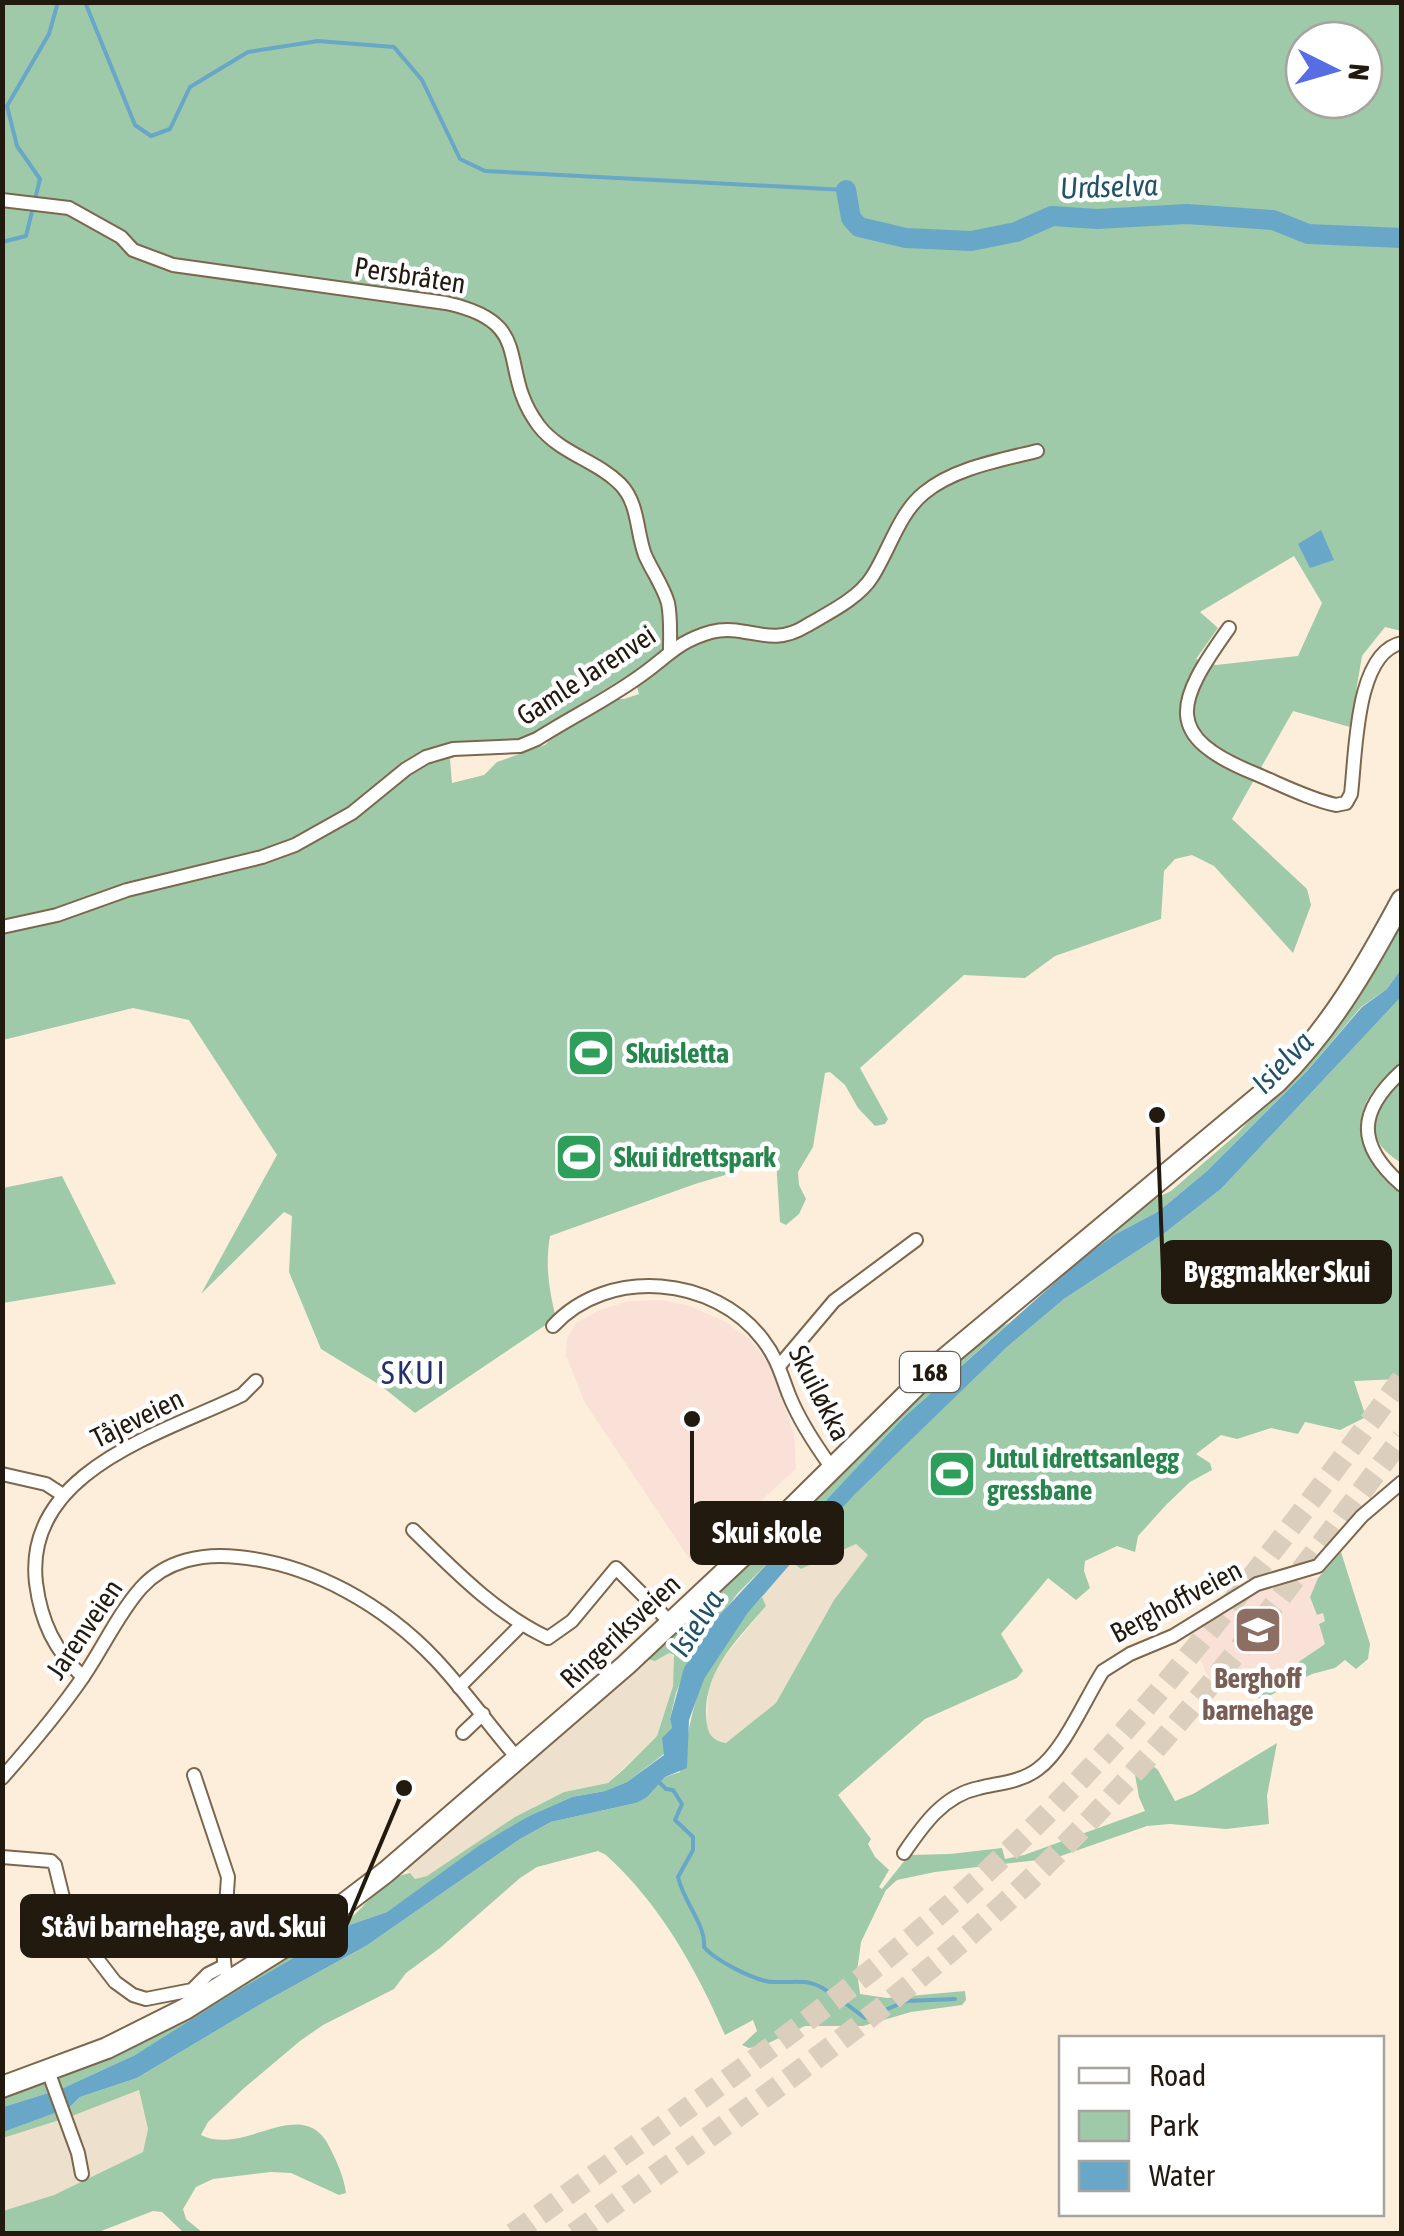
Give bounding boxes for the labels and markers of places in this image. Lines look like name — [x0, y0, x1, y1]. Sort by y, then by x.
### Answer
sports icon: Skuisletta — [565, 1027, 617, 1079]
place label: Skuisletta — [626, 1037, 729, 1069]
sports icon: Skui idrettspark — [553, 1131, 605, 1183]
place label: Skui idrettspark — [614, 1141, 776, 1173]
callout: Byggmakker Skui — [1163, 1242, 1390, 1302]
place label: Jutul idrettsanlegg gressbane — [986, 1442, 1180, 1506]
sports icon: Jutul idrettsanlegg gressbane — [926, 1448, 978, 1500]
callout: Skui skole — [692, 1503, 842, 1563]
school or university icon: Berghoff barnehage — [1232, 1604, 1284, 1656]
place label: Berghoff barnehage — [1202, 1662, 1314, 1726]
callout: Ståvi barnehage, avd. Skui — [22, 1896, 346, 1956]

